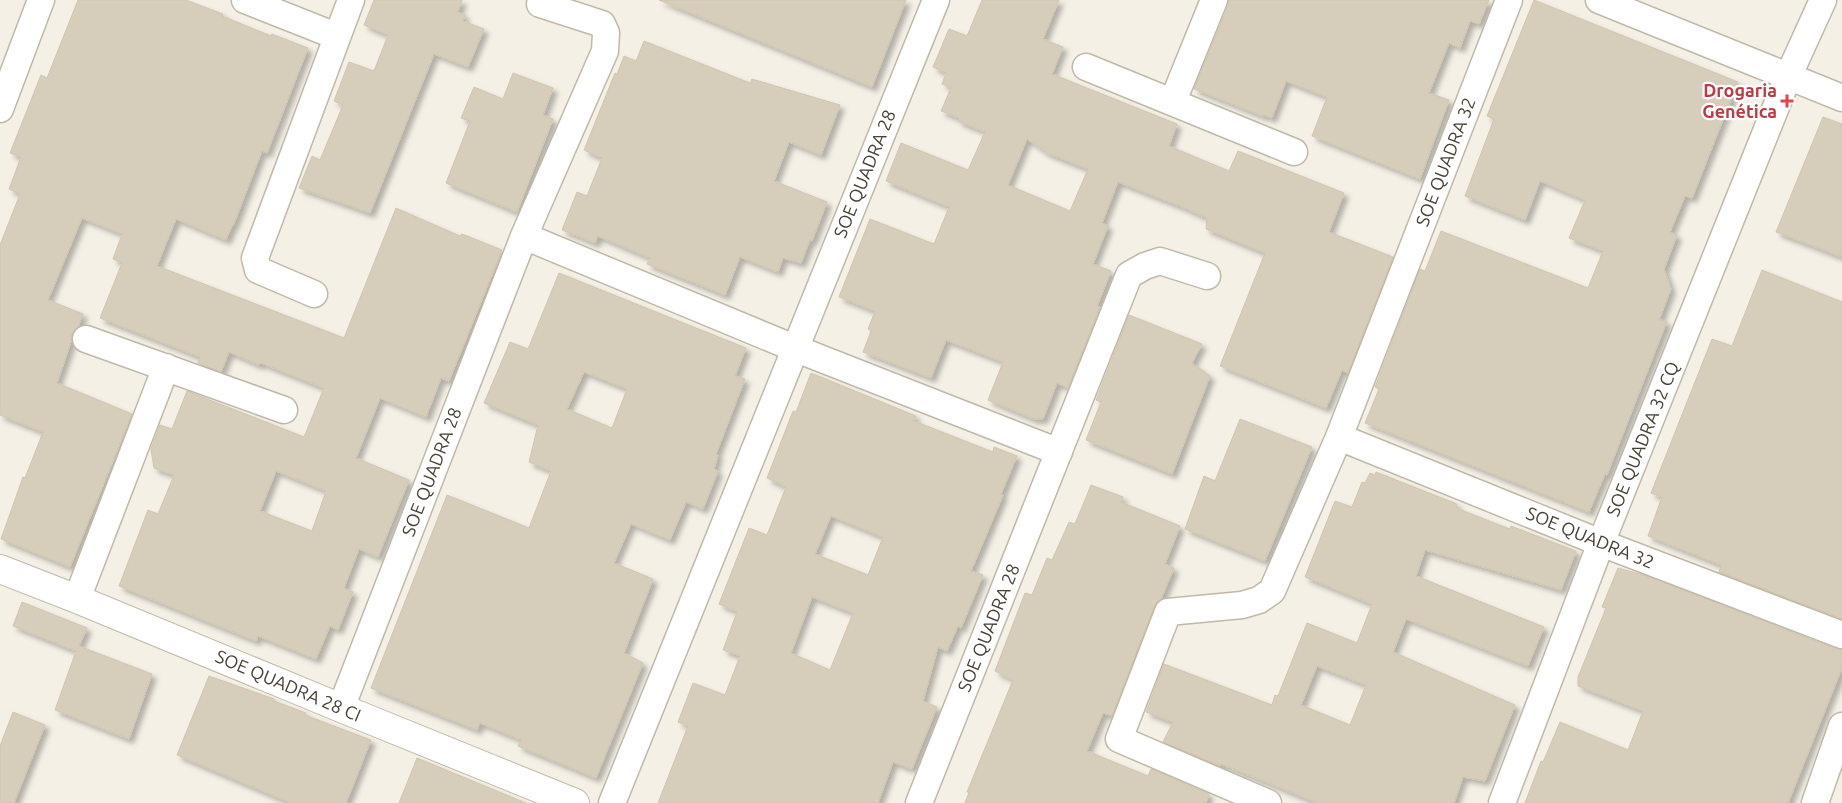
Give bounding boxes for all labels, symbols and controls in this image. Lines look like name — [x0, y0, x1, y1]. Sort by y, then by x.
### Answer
place label: Drogaria Genética — [1702, 80, 1777, 121]
street label: SOE QUADRA 32 — [1411, 95, 1480, 229]
marker: Drogaria Genética — [1781, 95, 1793, 107]
street label: SOE QUADRA 28 — [829, 107, 900, 241]
street label: SOE QUADRA 32 CQ — [1602, 358, 1683, 519]
street label: SOE QUADRA 28 — [397, 405, 466, 539]
street label: SOE QUADRA 32 — [1523, 502, 1657, 573]
street label: SOE QUADRA 28 — [953, 561, 1024, 695]
street label: SOE QUADRA 28 CI — [212, 645, 364, 726]

